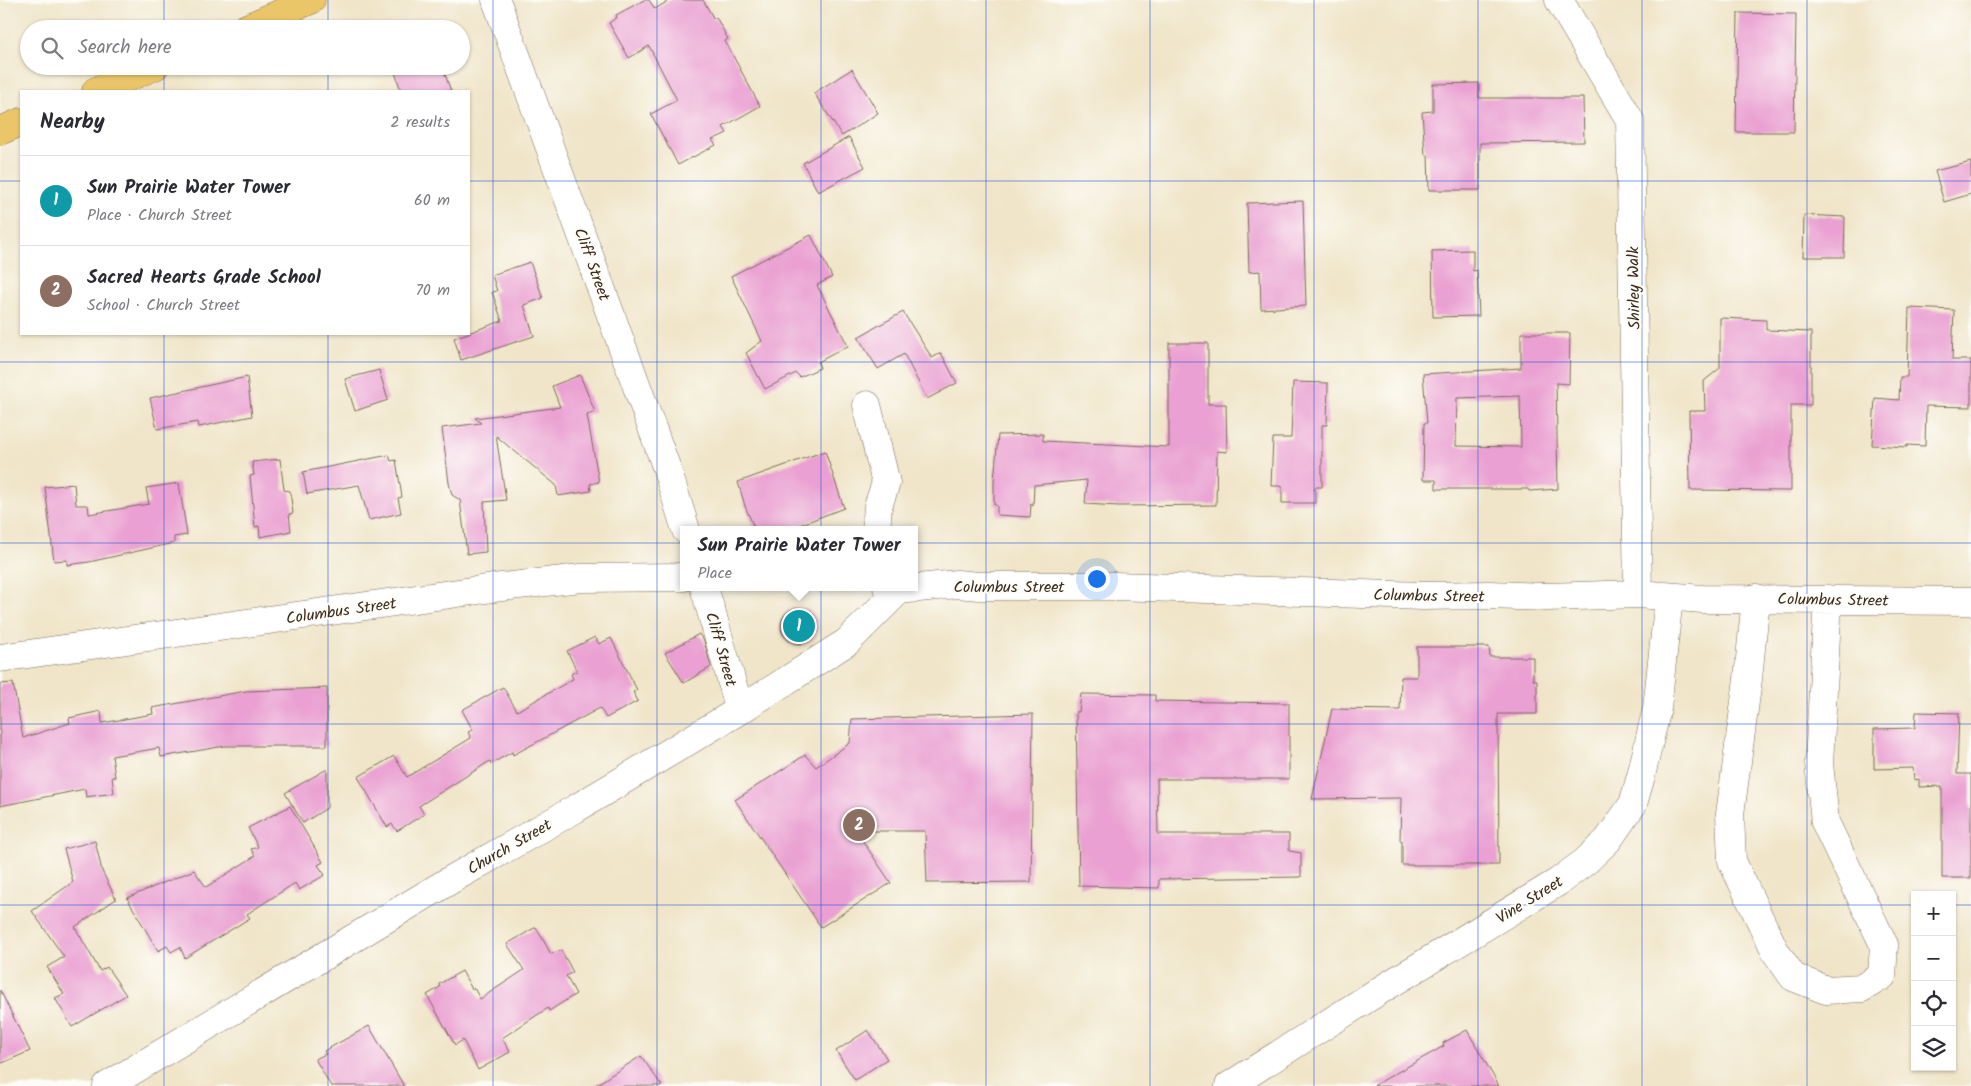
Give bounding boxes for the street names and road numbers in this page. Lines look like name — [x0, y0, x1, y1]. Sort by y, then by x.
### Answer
street label: Cliff Street — [567, 224, 617, 305]
street label: Shirley Walk — [1621, 246, 1648, 330]
street label: Columbus Street — [953, 575, 1065, 600]
street label: Columbus Street — [1373, 583, 1486, 610]
street label: Columbus Street — [1777, 587, 1890, 614]
street label: Columbus Street — [284, 591, 399, 632]
street label: Cliff Street — [698, 609, 743, 690]
street label: Church Street — [463, 813, 557, 882]
street label: Vine Street — [1491, 869, 1569, 931]

